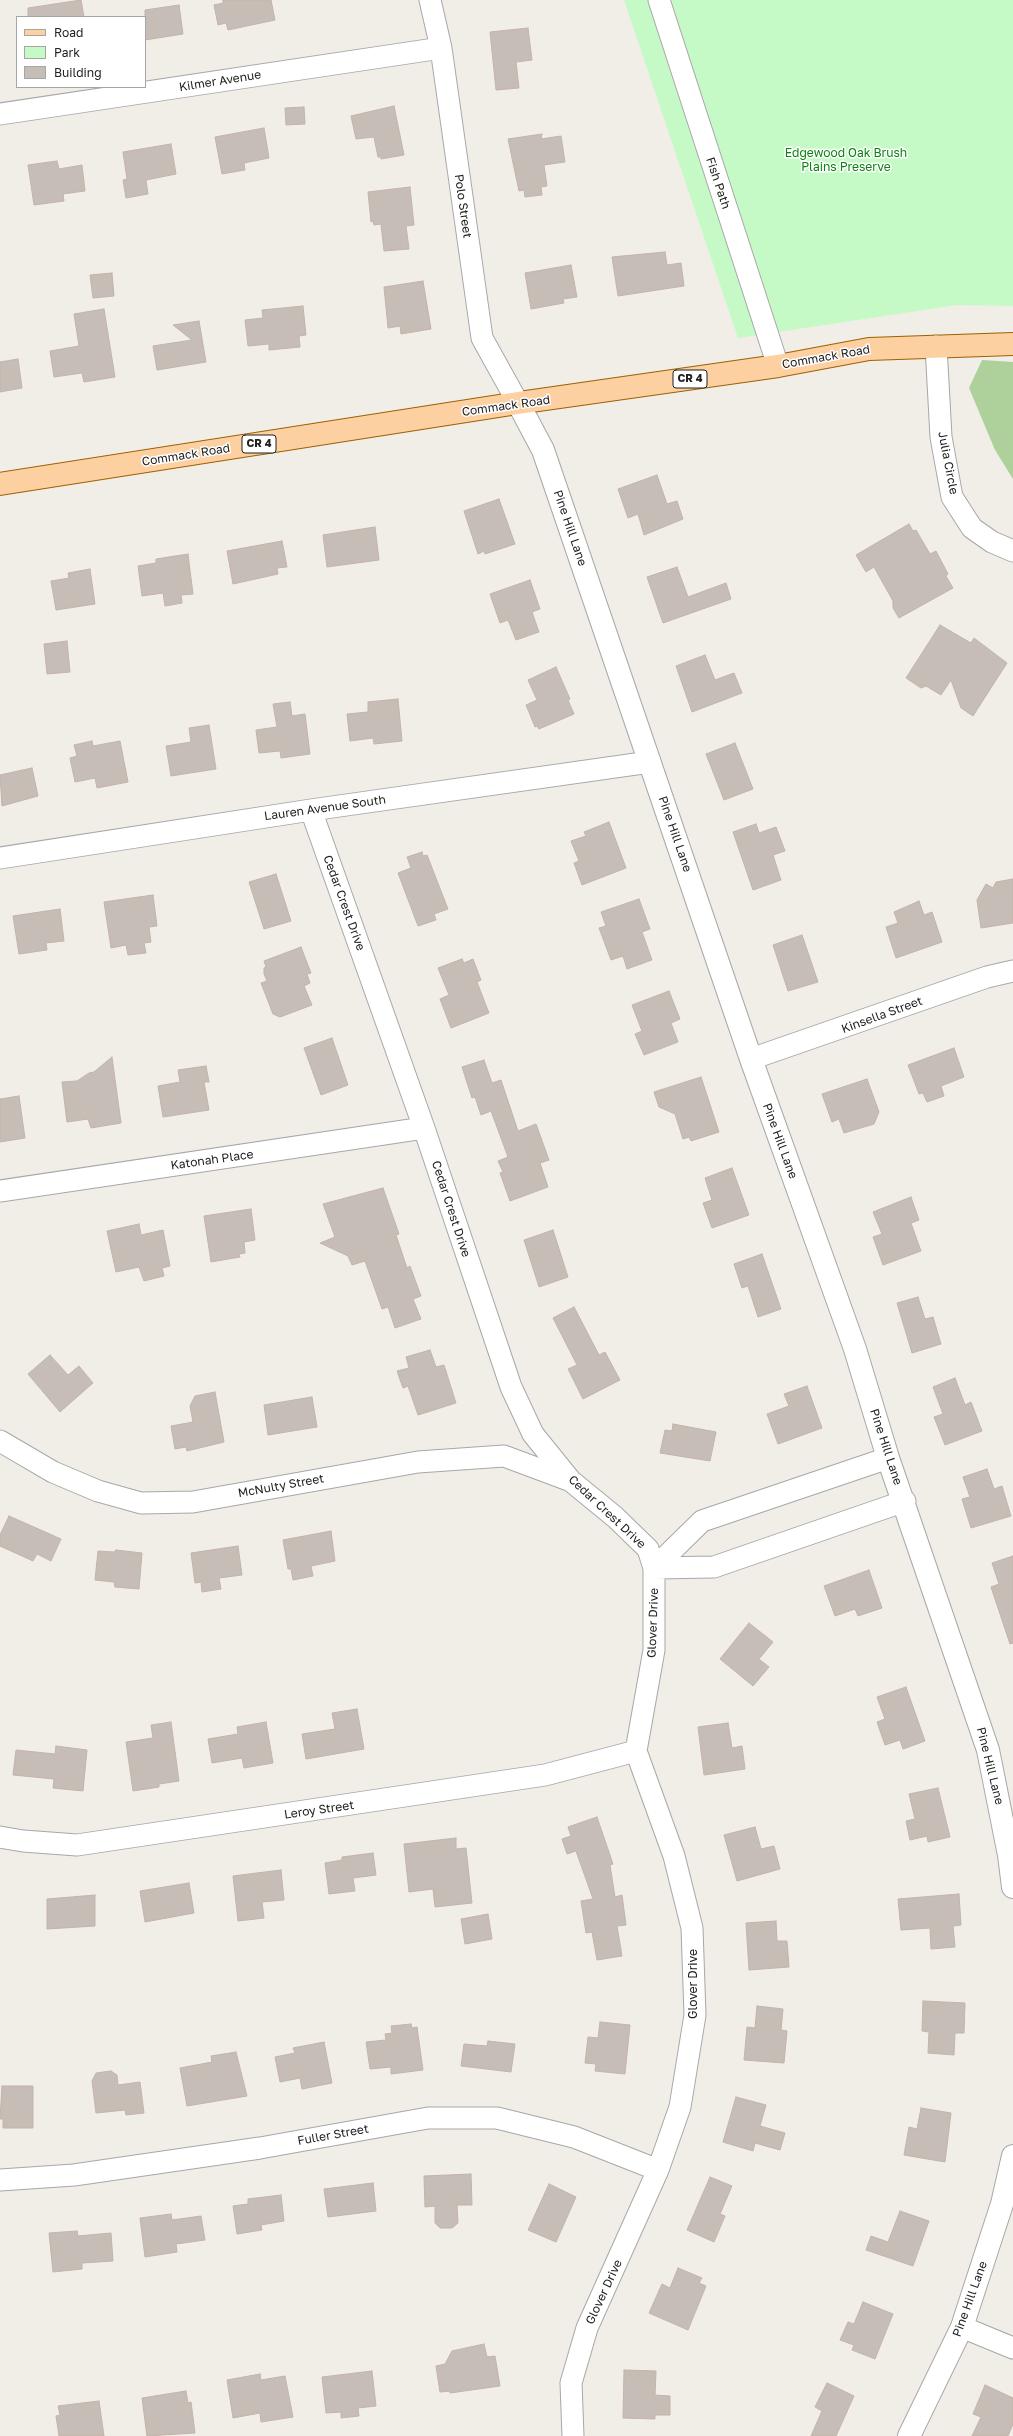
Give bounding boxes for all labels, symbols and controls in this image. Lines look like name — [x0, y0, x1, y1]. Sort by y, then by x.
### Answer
legend — [16, 16, 146, 88]
text: Road — [54, 25, 83, 40]
text: Park — [54, 45, 80, 60]
text: Building — [54, 65, 102, 80]
street label: Kilmer Avenue — [178, 67, 262, 95]
park label: Edgewood Oak Brush Plains Preserve — [785, 146, 907, 174]
street label: Fish Path — [703, 155, 733, 211]
street label: Polo Street — [451, 173, 475, 239]
street label: Commack Road — [781, 342, 871, 372]
road number: CR 4 — [673, 370, 707, 388]
street label: Commack Road — [461, 393, 551, 419]
street label: Julia Circle — [935, 430, 961, 496]
road number: CR 4 — [242, 435, 276, 453]
street label: Commack Road — [141, 441, 231, 469]
street label: Pine Hill Lane — [550, 488, 590, 568]
street label: Lauren Avenue South — [263, 792, 387, 824]
street label: Pine Hill Lane — [655, 794, 695, 874]
street label: Cedar Crest Drive — [320, 853, 368, 953]
street label: Kinsella Street — [840, 994, 924, 1036]
street label: Pine Hill Lane — [760, 1101, 800, 1181]
street label: Katonah Place — [170, 1147, 254, 1173]
street label: Cedar Crest Drive — [429, 1159, 473, 1259]
street label: Pine Hill Lane — [867, 1407, 905, 1487]
street label: McNulty Street — [237, 1471, 325, 1501]
street label: Cedar Crest Drive — [565, 1472, 649, 1552]
street label: Glover Drive — [645, 1588, 661, 1658]
street label: Pine Hill Lane — [973, 1726, 1007, 1806]
street label: Leroy Street — [283, 1798, 355, 1822]
street label: Glover Drive — [686, 1949, 700, 2019]
street label: Fuller Street — [296, 2122, 370, 2148]
street label: Glover Drive — [583, 2257, 625, 2327]
street label: Pine Hill Lane — [950, 2259, 990, 2339]

